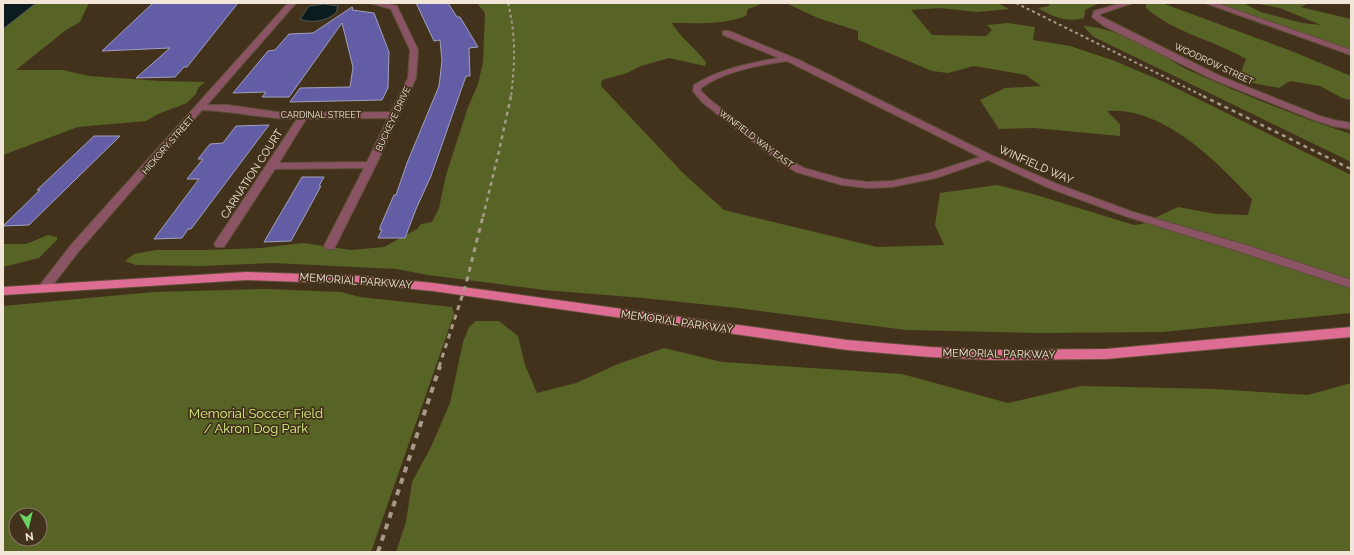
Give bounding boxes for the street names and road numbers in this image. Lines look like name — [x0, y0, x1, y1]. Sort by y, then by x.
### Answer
street label: WOODROW STREET — [1173, 41, 1256, 87]
street label: BUCKEYE DRIVE — [374, 85, 413, 153]
street label: WINFIELD WAY EAST — [717, 108, 795, 170]
street label: CARDINAL STREET — [281, 110, 362, 120]
street label: HICKORY STREET — [140, 113, 196, 176]
street label: CARNATION COURT — [218, 127, 286, 221]
street label: WINFIELD WAY — [997, 143, 1075, 187]
street label: MEMORIAL PARKWAY — [299, 271, 413, 291]
street label: MEMORIAL PARKWAY — [620, 308, 734, 336]
street label: MEMORIAL PARKWAY — [942, 347, 1056, 361]

